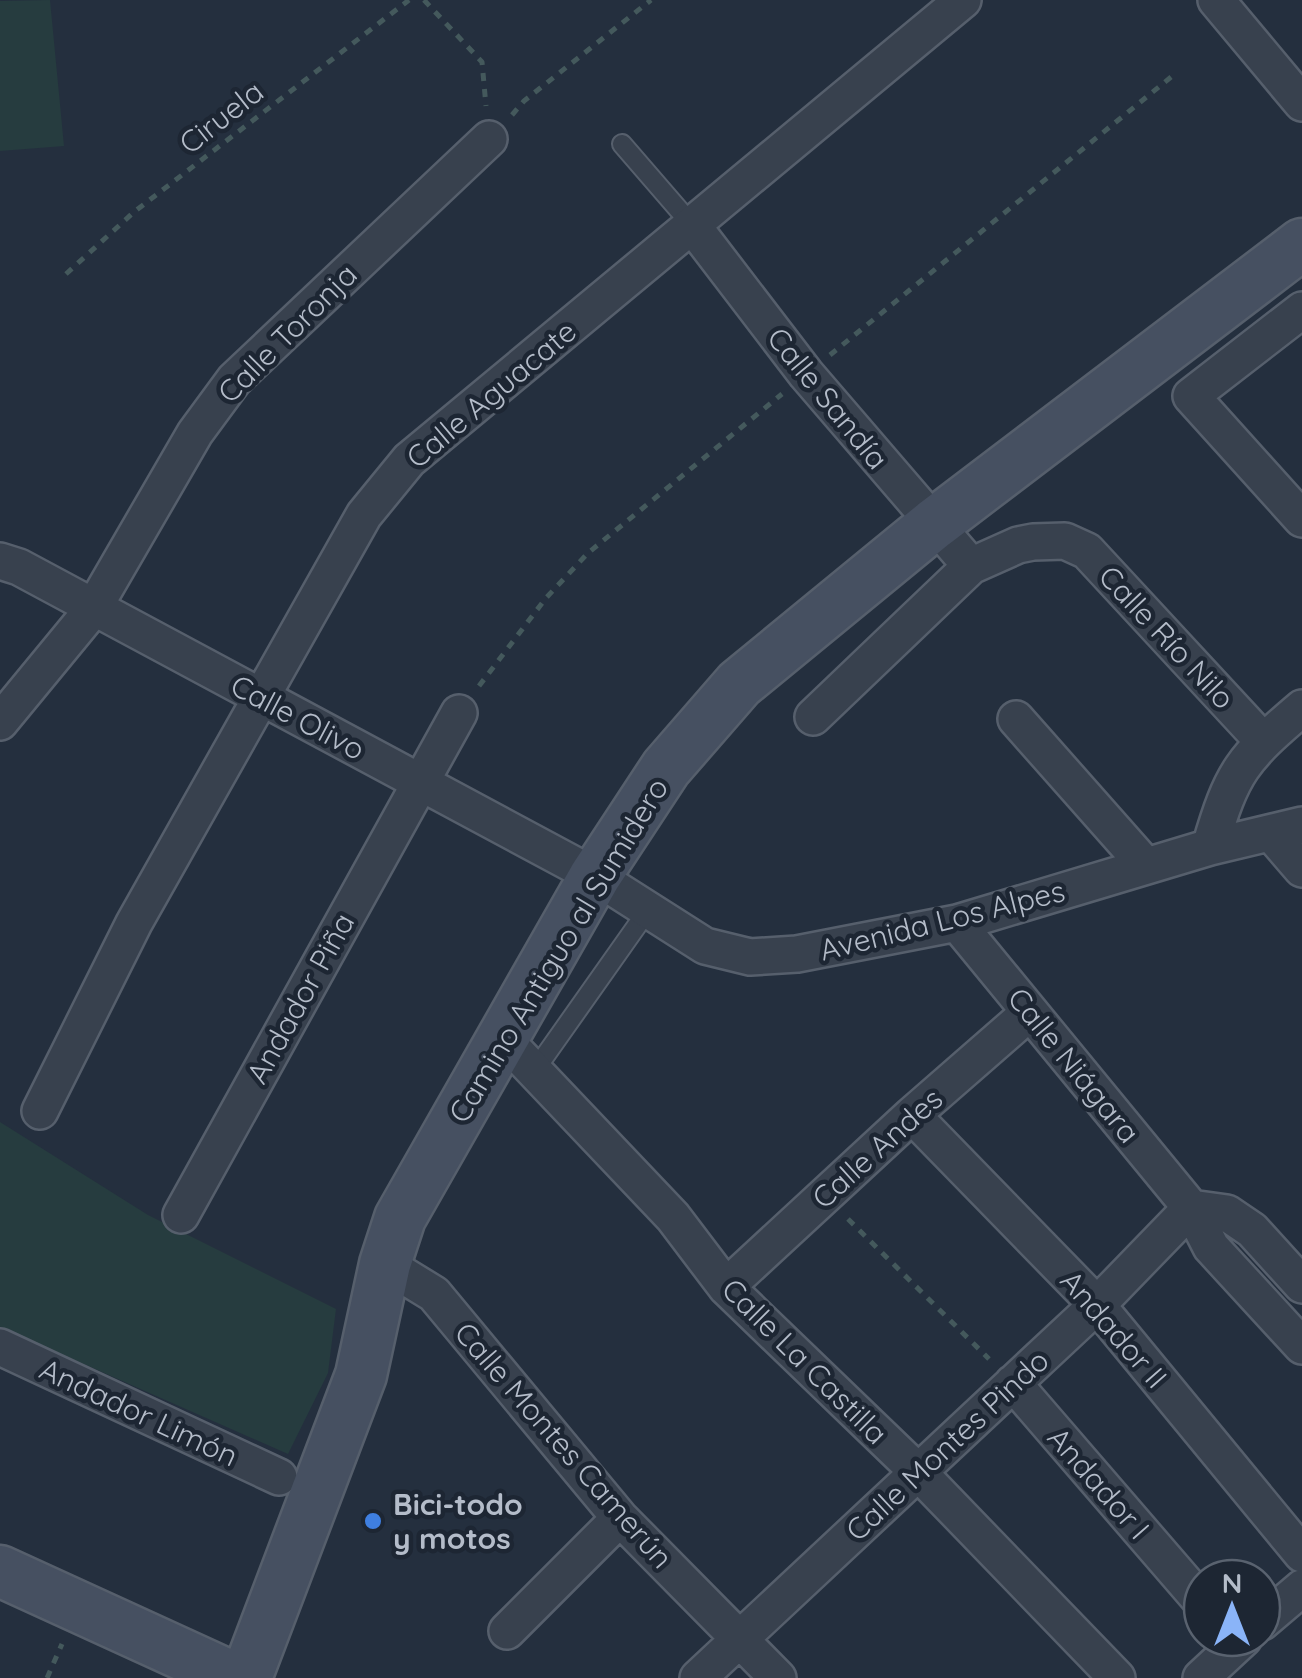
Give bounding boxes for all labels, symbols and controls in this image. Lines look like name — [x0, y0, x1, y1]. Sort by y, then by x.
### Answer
street label: Ciruela — [171, 72, 271, 162]
street label: Calle Toronja — [209, 255, 365, 411]
street label: Calle Aguacate — [398, 312, 584, 476]
street label: Calle Sandía — [759, 319, 897, 477]
street label: Calle Río Nilo — [1091, 557, 1243, 717]
street label: Calle Olivo — [224, 666, 372, 768]
street label: Camino Antiguo al Sumidero — [440, 771, 676, 1129]
street label: Avenida Los Alpes — [815, 871, 1069, 969]
street label: Andador Piña — [238, 906, 362, 1090]
street label: Calle Niágara — [1000, 980, 1148, 1150]
street label: Calle Andes — [804, 1080, 950, 1216]
street label: Andador II — [1052, 1262, 1176, 1396]
street label: Calle La Castilla — [714, 1270, 896, 1452]
street label: Calle Montes Camerún — [447, 1314, 681, 1576]
street label: Calle Montes Pindo — [838, 1341, 1056, 1549]
street label: Andador Limón — [34, 1349, 244, 1475]
street label: Andador I — [1040, 1419, 1158, 1547]
place label: Bici-todo y motos — [393, 1485, 523, 1557]
marker: Bici-todo y motos — [362, 1510, 384, 1532]
north arrow — [1182, 1558, 1282, 1658]
text: N — [1222, 1565, 1242, 1600]

